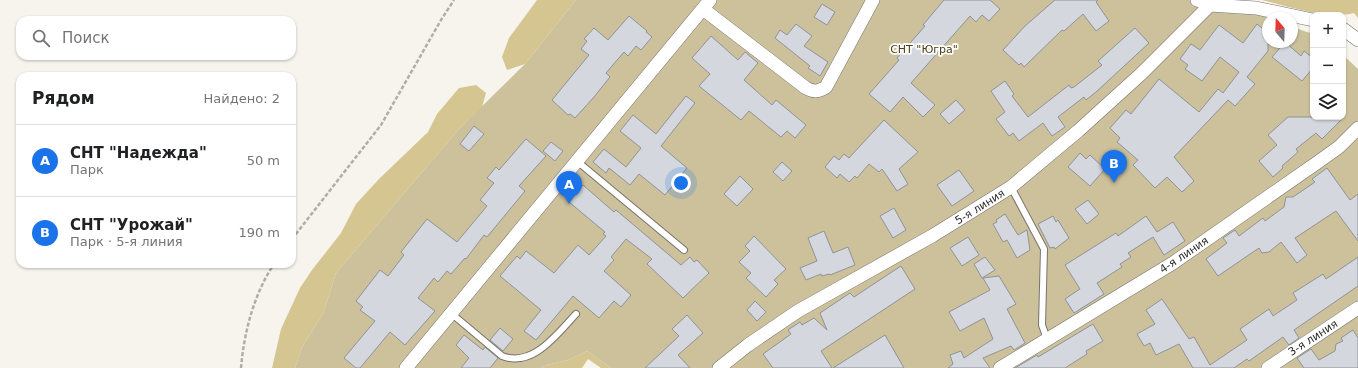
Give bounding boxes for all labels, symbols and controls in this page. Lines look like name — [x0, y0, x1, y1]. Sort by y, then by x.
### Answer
north arrow — [1262, 12, 1298, 48]
map controls — [1310, 12, 1346, 120]
button: + — [1310, 12, 1346, 48]
search box — [16, 16, 296, 60]
icon: search — [30, 27, 52, 49]
text: Поиск — [62, 29, 110, 47]
park label: СНТ "Югра" — [890, 43, 958, 56]
button: − — [1310, 48, 1346, 84]
button: layers — [1310, 84, 1346, 120]
text: Рядом — [32, 88, 95, 108]
text: Найдено: 2 — [204, 91, 280, 106]
text: СНТ "Надежда" — [70, 144, 207, 162]
pin: B — [1101, 150, 1127, 183]
text: A — [40, 153, 50, 168]
text: 50 m — [247, 153, 280, 168]
text: Парк — [70, 162, 104, 177]
pin: A — [556, 171, 582, 204]
your location — [671, 173, 691, 193]
street label: 5-я линия — [953, 187, 1007, 227]
text: СНТ "Урожай" — [70, 216, 193, 234]
text: B — [40, 225, 50, 240]
text: 190 m — [238, 225, 280, 240]
text: Парк · 5-я линия — [70, 234, 183, 249]
street label: 4-я линия — [1157, 234, 1211, 276]
street label: 3-я линия — [1286, 317, 1340, 359]

